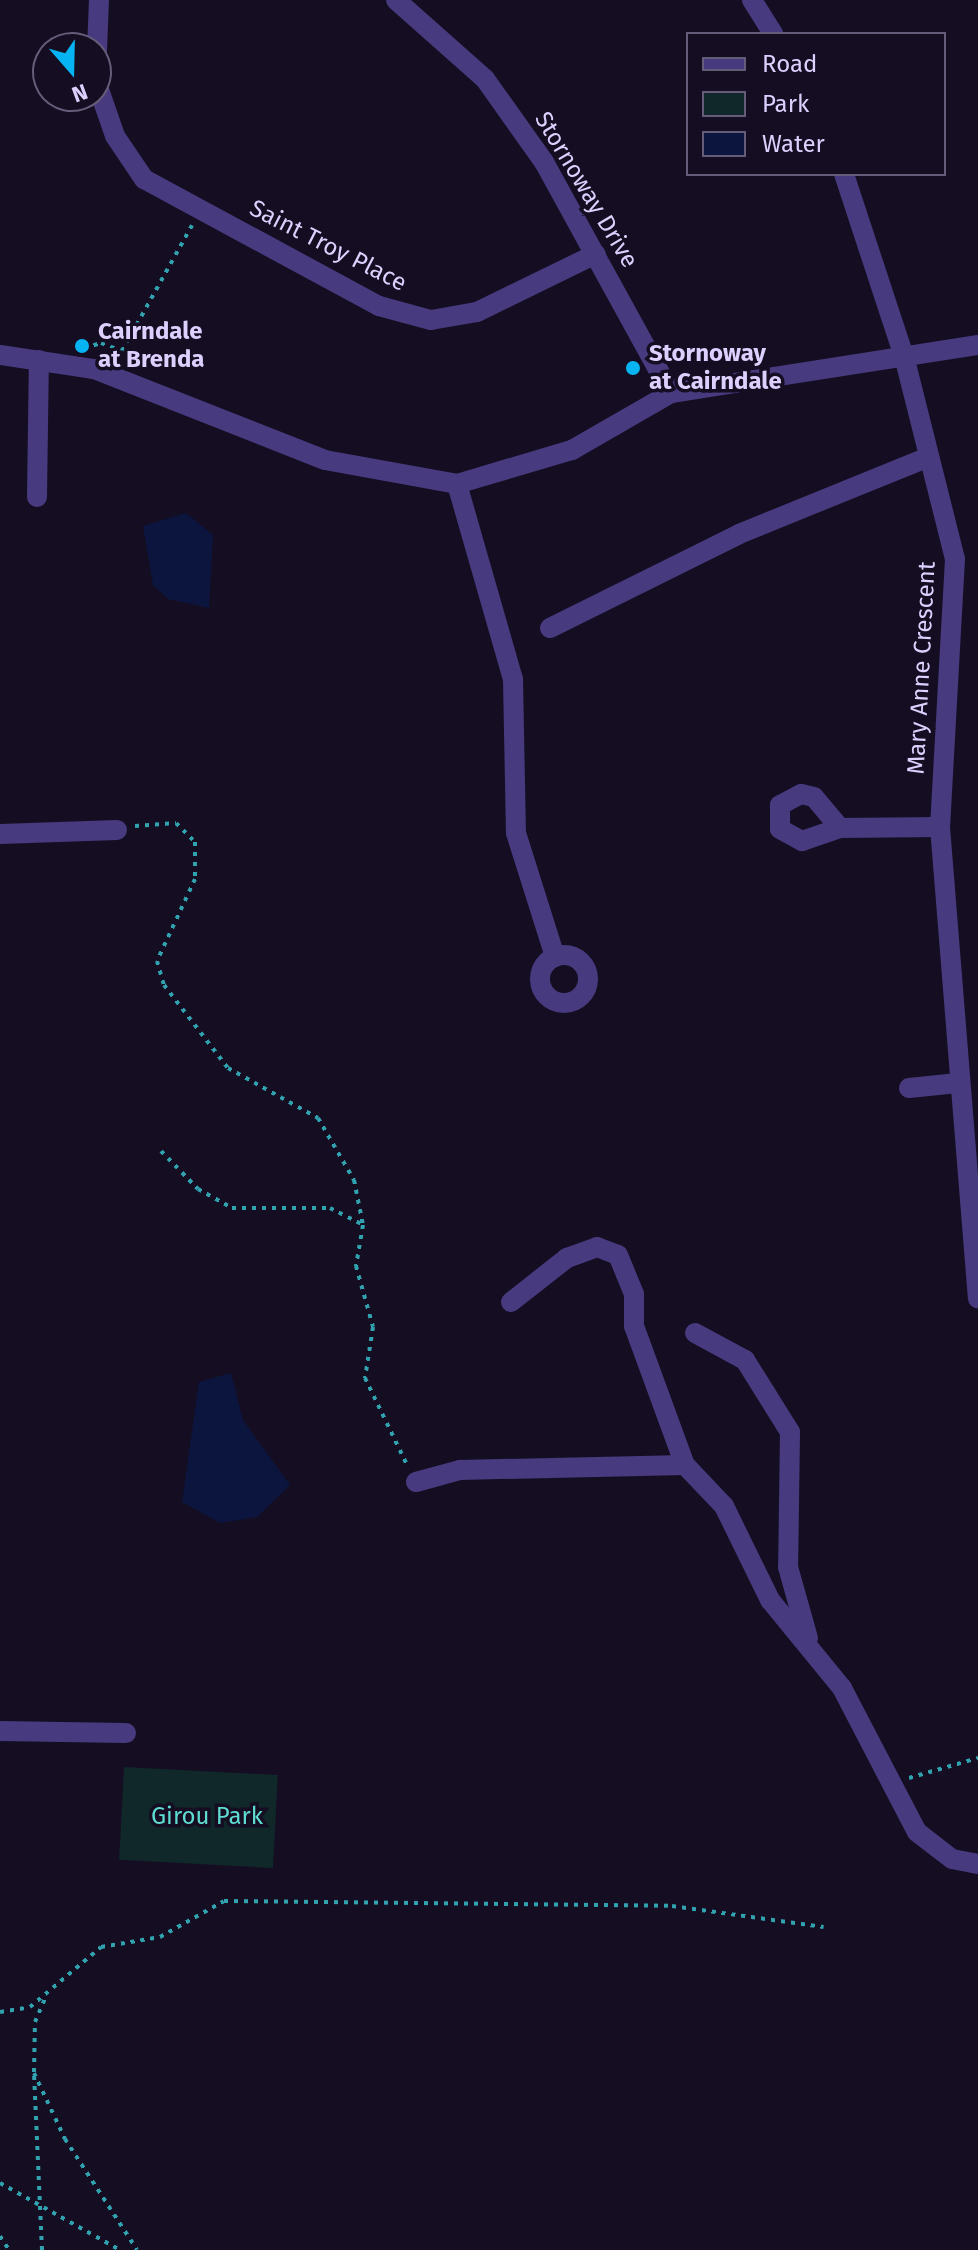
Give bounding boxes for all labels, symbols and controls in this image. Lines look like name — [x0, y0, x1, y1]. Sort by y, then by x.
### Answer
north arrow — [32, 32, 112, 112]
legend — [686, 32, 946, 176]
text: Road — [762, 50, 817, 78]
text: N — [68, 78, 91, 108]
text: Park — [762, 90, 809, 118]
street label: Stornoway Drive — [528, 107, 644, 273]
text: Water — [762, 130, 825, 158]
street label: Saint Troy Place — [245, 194, 411, 298]
place label: Cairndale at Brenda — [98, 318, 204, 374]
marker: Cairndale at Brenda — [73, 337, 91, 355]
place label: Stornoway at Cairndale — [649, 340, 782, 396]
marker: Stornoway at Cairndale — [624, 359, 642, 377]
street label: Mary Anne Crescent — [902, 561, 942, 775]
park label: Girou Park — [151, 1803, 263, 1831]

